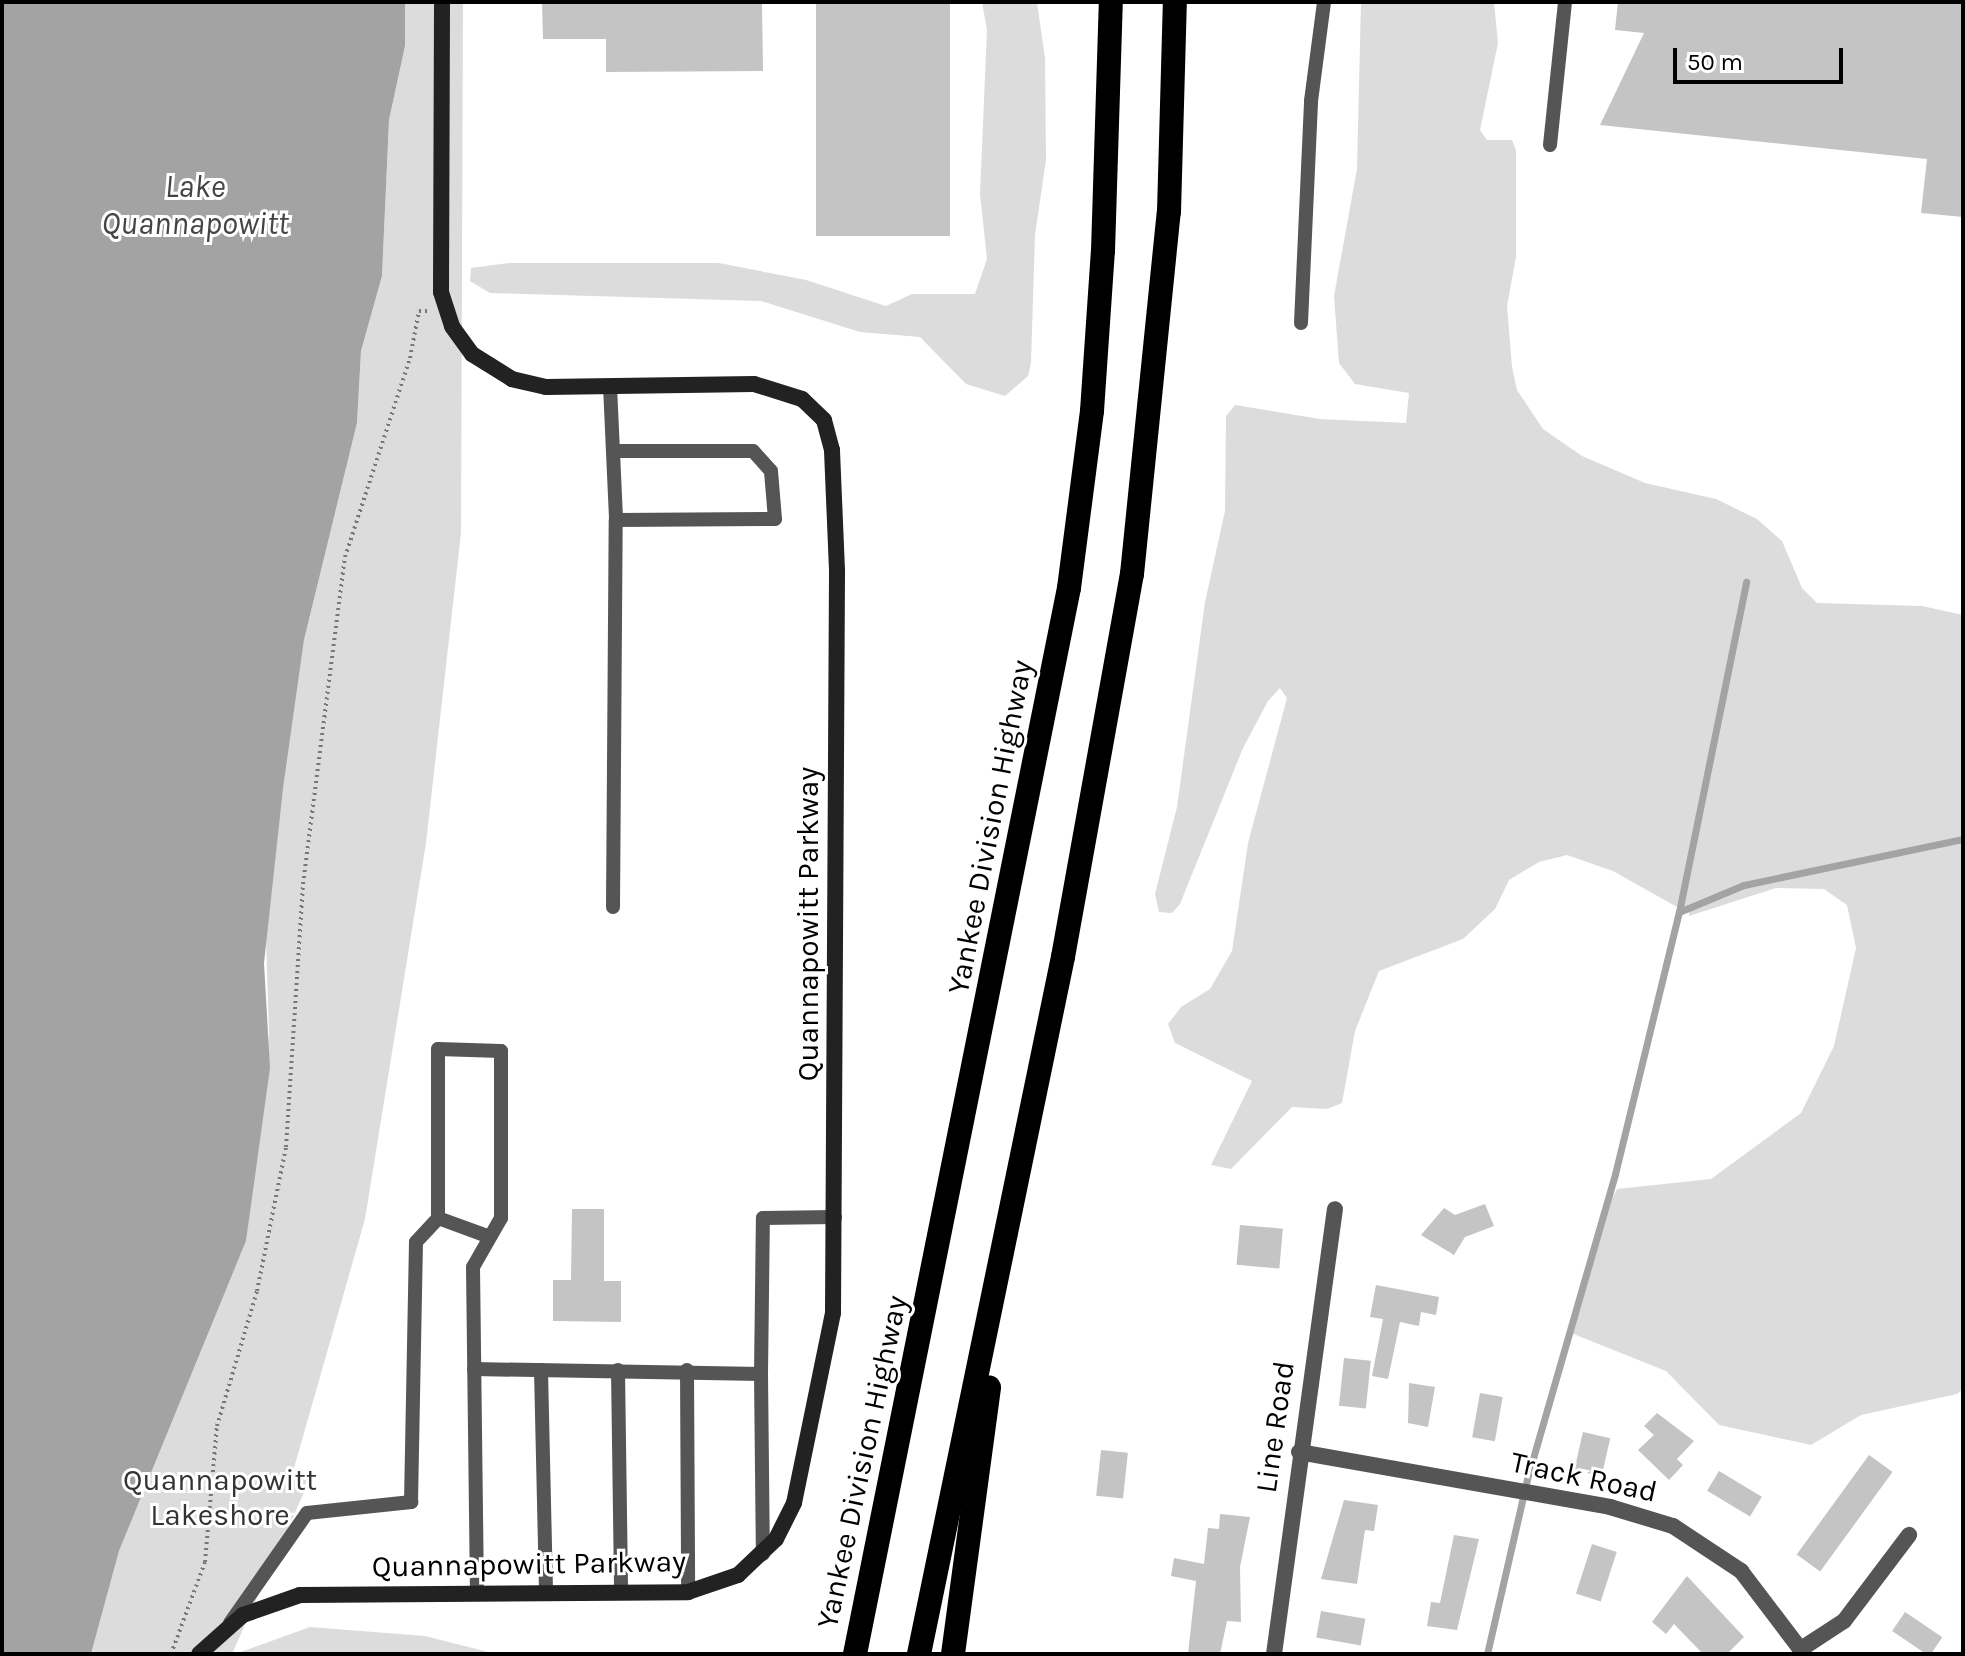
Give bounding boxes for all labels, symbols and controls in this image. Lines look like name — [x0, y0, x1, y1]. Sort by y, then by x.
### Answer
scale bar — [1677, 32, 1847, 82]
text: 50 m — [1687, 48, 1743, 76]
water label: Lake Quannapowitt — [101, 169, 289, 244]
street label: Yankee Division Highway — [940, 657, 1040, 997]
street label: Quannapowitt Parkway — [790, 767, 826, 1081]
street label: Yankee Division Highway — [809, 1292, 915, 1632]
street label: Line Road — [1248, 1359, 1302, 1495]
street label: Track Road — [1508, 1444, 1660, 1510]
park label: Quannapowitt Lakeshore — [123, 1462, 317, 1532]
street label: Quannapowitt Parkway — [372, 1543, 686, 1585]

